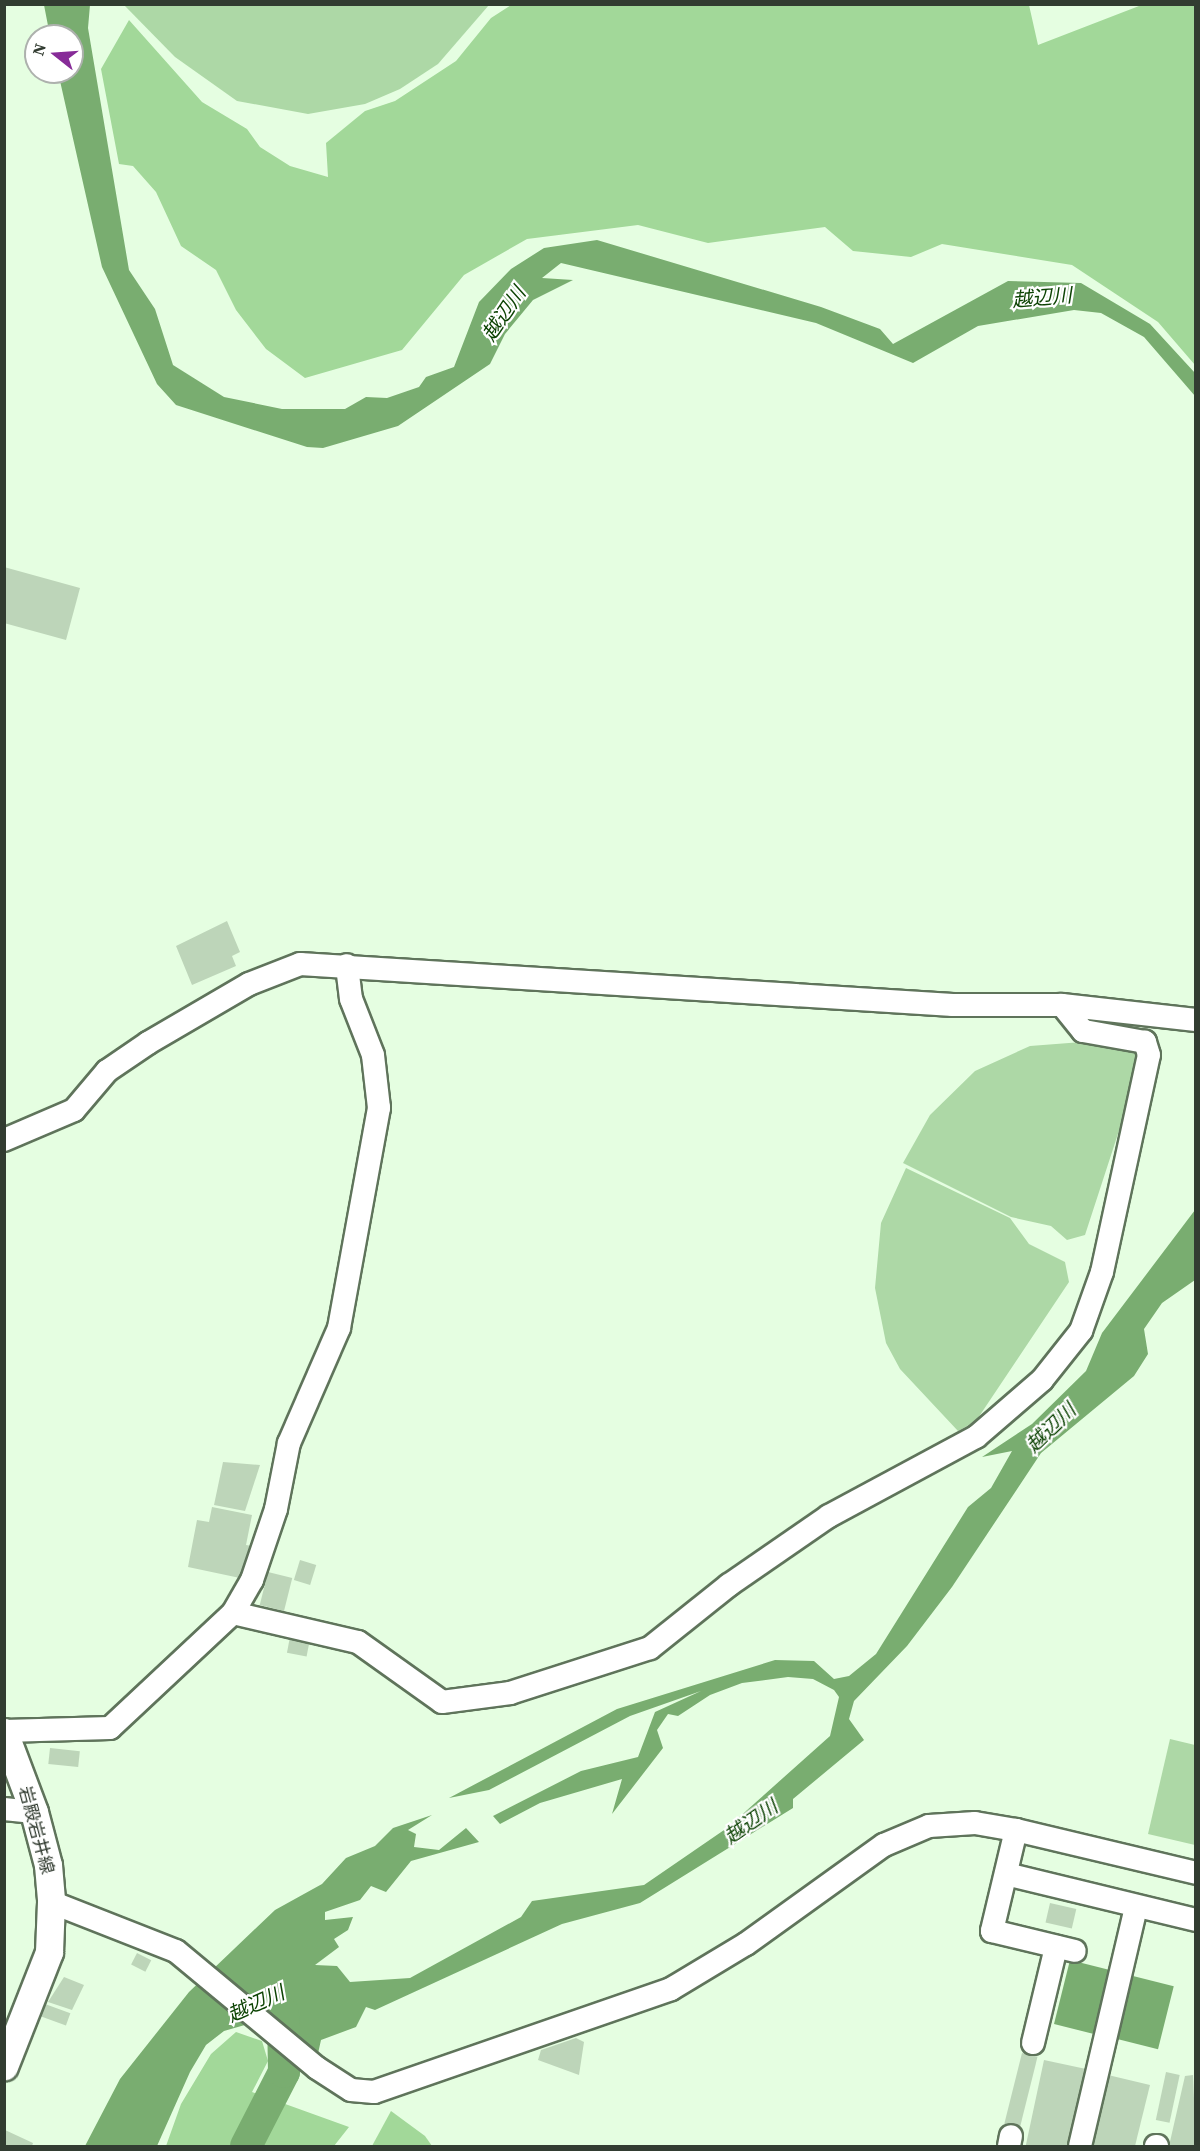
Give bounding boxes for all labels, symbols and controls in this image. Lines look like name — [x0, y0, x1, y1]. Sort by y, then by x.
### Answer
north arrow — [24, 24, 84, 84]
text: N — [26, 41, 51, 58]
water label: 越辺川 — [477, 282, 531, 346]
water label: 越辺川 — [1011, 283, 1073, 313]
water label: 越辺川 — [1021, 1399, 1081, 1457]
street label: 岩殿岩井線 — [14, 1784, 58, 1876]
water label: 越辺川 — [720, 1795, 782, 1849]
water label: 越辺川 — [224, 1981, 288, 2027]

